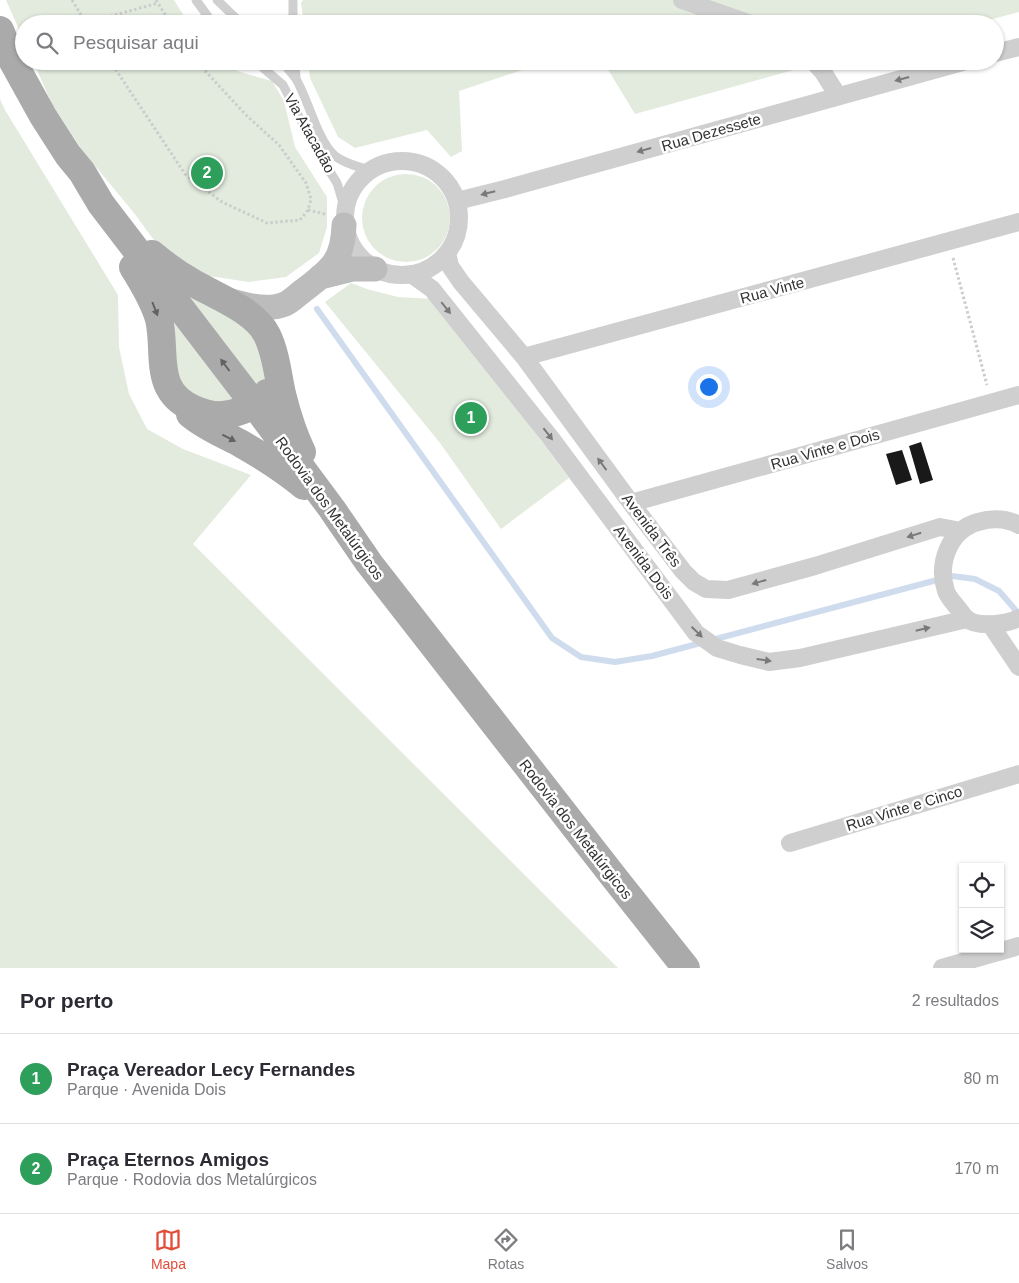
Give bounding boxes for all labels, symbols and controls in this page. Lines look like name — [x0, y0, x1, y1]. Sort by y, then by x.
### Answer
search box — [15, 15, 1004, 70]
icon: search — [33, 29, 61, 57]
text: Pesquisar aqui — [73, 32, 199, 53]
one-way arrow — [894, 75, 910, 83]
street label: Via Atacadão — [281, 90, 339, 176]
street label: Rua Dezessete — [659, 110, 763, 154]
one-way arrow — [637, 147, 652, 155]
pin: 2 — [191, 154, 223, 192]
one-way arrow — [480, 189, 495, 197]
street label: Rua Vinte — [738, 273, 806, 307]
one-way arrow — [441, 301, 452, 314]
one-way arrow — [151, 302, 159, 317]
one-way arrow — [220, 358, 230, 372]
your location — [696, 374, 722, 400]
pin: 1 — [455, 399, 487, 437]
street label: Rua Vinte e Dois — [769, 425, 881, 473]
one-way arrow — [543, 427, 554, 440]
street label: Rodovia dos Metalúrgicos — [272, 433, 388, 583]
one-way arrow — [222, 434, 236, 442]
one-way arrow — [597, 458, 608, 471]
street label: Avenida Três — [619, 490, 685, 570]
street label: Avenida Dois — [611, 522, 677, 602]
one-way arrow — [907, 532, 922, 539]
one-way arrow — [751, 578, 766, 586]
one-way arrow — [915, 625, 931, 633]
one-way arrow — [691, 626, 703, 638]
one-way arrow — [757, 657, 773, 665]
street label: Rodovia dos Metalúrgicos — [516, 756, 636, 902]
street label: Rua Vinte e Cinco — [844, 782, 964, 834]
map controls — [959, 863, 1004, 953]
button: locate — [959, 863, 1004, 908]
button: layers — [959, 908, 1004, 953]
text: Por perto — [20, 989, 113, 1012]
text: 2 resultados — [912, 992, 999, 1009]
text: Praça Vereador Lecy Fernandes — [67, 1059, 355, 1080]
text: 1 — [32, 1070, 40, 1087]
text: 80 m — [963, 1070, 999, 1087]
text: Parque · Avenida Dois — [67, 1081, 226, 1098]
text: Praça Eternos Amigos — [67, 1149, 269, 1170]
text: 2 — [32, 1160, 40, 1177]
text: 170 m — [955, 1160, 999, 1177]
text: Parque · Rodovia dos Metalúrgicos — [67, 1171, 317, 1188]
tab: Mapa — [151, 1226, 186, 1272]
tab: Rotas — [488, 1226, 524, 1272]
tab: Salvos — [826, 1226, 868, 1272]

